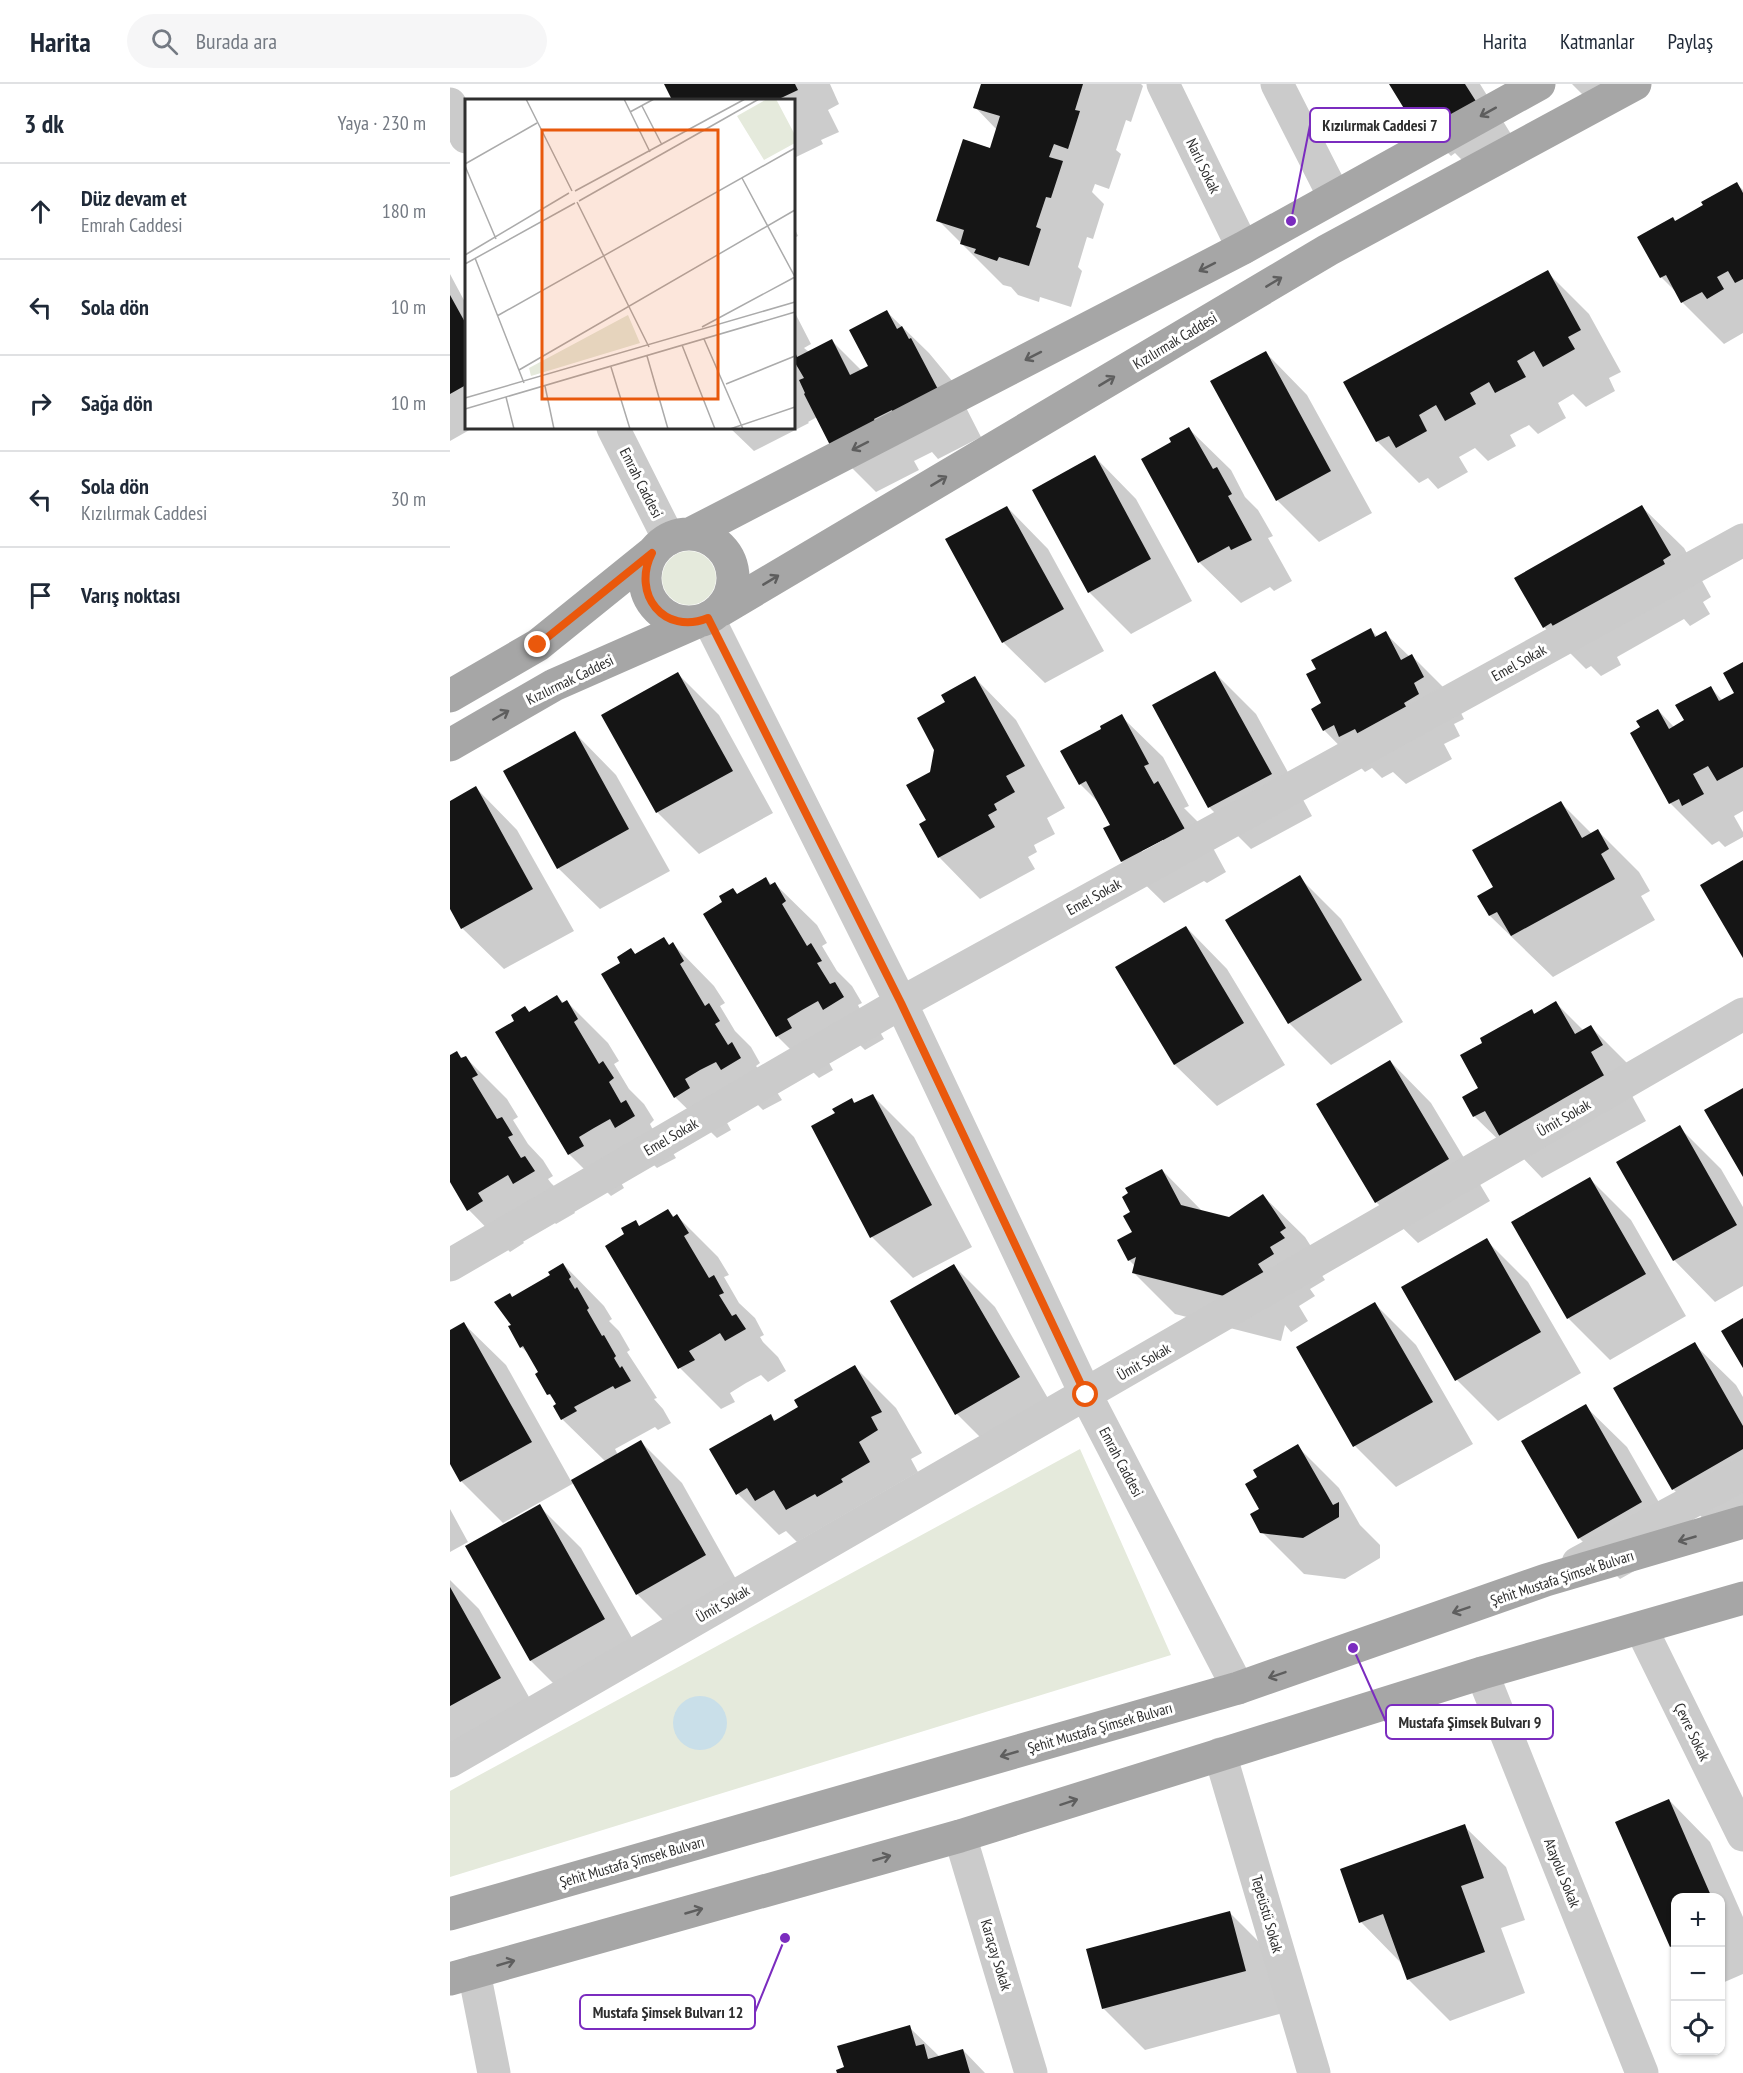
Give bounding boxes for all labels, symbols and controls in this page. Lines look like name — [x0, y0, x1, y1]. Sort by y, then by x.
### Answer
search box — [127, 14, 547, 68]
text: Harita — [30, 23, 91, 60]
icon: search — [148, 25, 181, 58]
text: Burada ara — [196, 27, 277, 55]
text: Harita — [1483, 28, 1527, 55]
text: Katmanlar — [1560, 28, 1634, 55]
text: Paylaş — [1667, 28, 1713, 55]
inset map — [465, 99, 795, 429]
one-way arrow — [1480, 106, 1497, 118]
text: 3 dk — [24, 107, 64, 140]
callout: Kızılırmak Caddesi 7 — [1310, 108, 1450, 142]
text: Yaya · 230 m — [338, 110, 426, 136]
text: Kızılırmak Caddesi 7 — [1322, 115, 1438, 135]
street label: Narlı Sokak — [1182, 135, 1225, 196]
text: Düz devam et — [81, 184, 187, 212]
icon: ahead — [24, 195, 57, 228]
text: 180 m — [382, 198, 426, 224]
text: Emrah Caddesi — [81, 212, 183, 238]
one-way arrow — [1198, 261, 1216, 273]
one-way arrow — [1265, 275, 1282, 287]
icon: left — [24, 291, 57, 324]
text: Sola dön — [81, 293, 149, 321]
text: 10 m — [391, 294, 426, 320]
street label: Kızılırmak Caddesi — [1129, 308, 1220, 373]
one-way arrow — [1025, 351, 1043, 362]
one-way arrow — [1098, 375, 1115, 387]
icon: right — [24, 387, 57, 420]
text: Sağa dön — [81, 389, 153, 417]
text: 10 m — [391, 390, 426, 416]
one-way arrow — [852, 441, 870, 452]
street label: Emrah Caddesi — [616, 444, 667, 521]
text: Sola dön — [81, 472, 149, 500]
one-way arrow — [930, 474, 947, 486]
icon: left — [24, 483, 57, 516]
text: 30 m — [391, 486, 426, 512]
text: Kızılırmak Caddesi — [81, 500, 207, 526]
one-way arrow — [762, 574, 779, 586]
icon: arrive — [24, 579, 57, 612]
text: Varış noktası — [81, 581, 181, 609]
route end — [524, 631, 550, 657]
street label: Emel Sokak — [1488, 640, 1550, 685]
street label: Kızılırmak Caddesi — [523, 650, 617, 709]
one-way arrow — [492, 709, 509, 721]
street label: Emel Sokak — [1063, 874, 1125, 919]
street label: Ümit Sokak — [1534, 1095, 1594, 1140]
street label: Emel Sokak — [640, 1113, 701, 1160]
street label: Ümit Sokak — [1114, 1339, 1174, 1384]
route start — [1072, 1381, 1098, 1407]
street label: Emrah Caddesi — [1095, 1424, 1148, 1500]
one-way arrow — [1678, 1534, 1697, 1545]
street label: Şehit Mustafa Şimsek Bulvarı — [1488, 1545, 1636, 1610]
street label: Ümit Sokak — [693, 1581, 753, 1626]
one-way arrow — [1452, 1606, 1471, 1617]
one-way arrow — [1268, 1670, 1287, 1681]
street label: Şehit Mustafa Şimsek Bulvarı — [1025, 1698, 1174, 1757]
street label: Çevre Sokak — [1670, 1700, 1715, 1764]
callout: Mustafa Şimsek Bulvarı 9 — [1386, 1705, 1553, 1739]
text: Mustafa Şimsek Bulvarı 9 — [1398, 1712, 1542, 1732]
one-way arrow — [1000, 1749, 1019, 1760]
one-way arrow — [1059, 1796, 1078, 1807]
street label: Şehit Mustafa Şimsek Bulvarı — [557, 1832, 706, 1891]
street label: Atayolu Sokak — [1540, 1835, 1585, 1910]
one-way arrow — [872, 1852, 891, 1863]
street label: Tepeüstü Sokak — [1247, 1873, 1288, 1955]
map controls — [1671, 1893, 1725, 2055]
button: + — [1671, 1893, 1725, 1947]
one-way arrow — [684, 1905, 703, 1916]
street label: Karaçay Sokak — [977, 1917, 1016, 1993]
button: − — [1671, 1947, 1725, 2001]
one-way arrow — [496, 1957, 515, 1969]
callout: Mustafa Şimsek Bulvarı 12 — [580, 1995, 755, 2029]
button: locate — [1671, 2001, 1725, 2055]
text: Mustafa Şimsek Bulvarı 12 — [593, 2002, 743, 2022]

